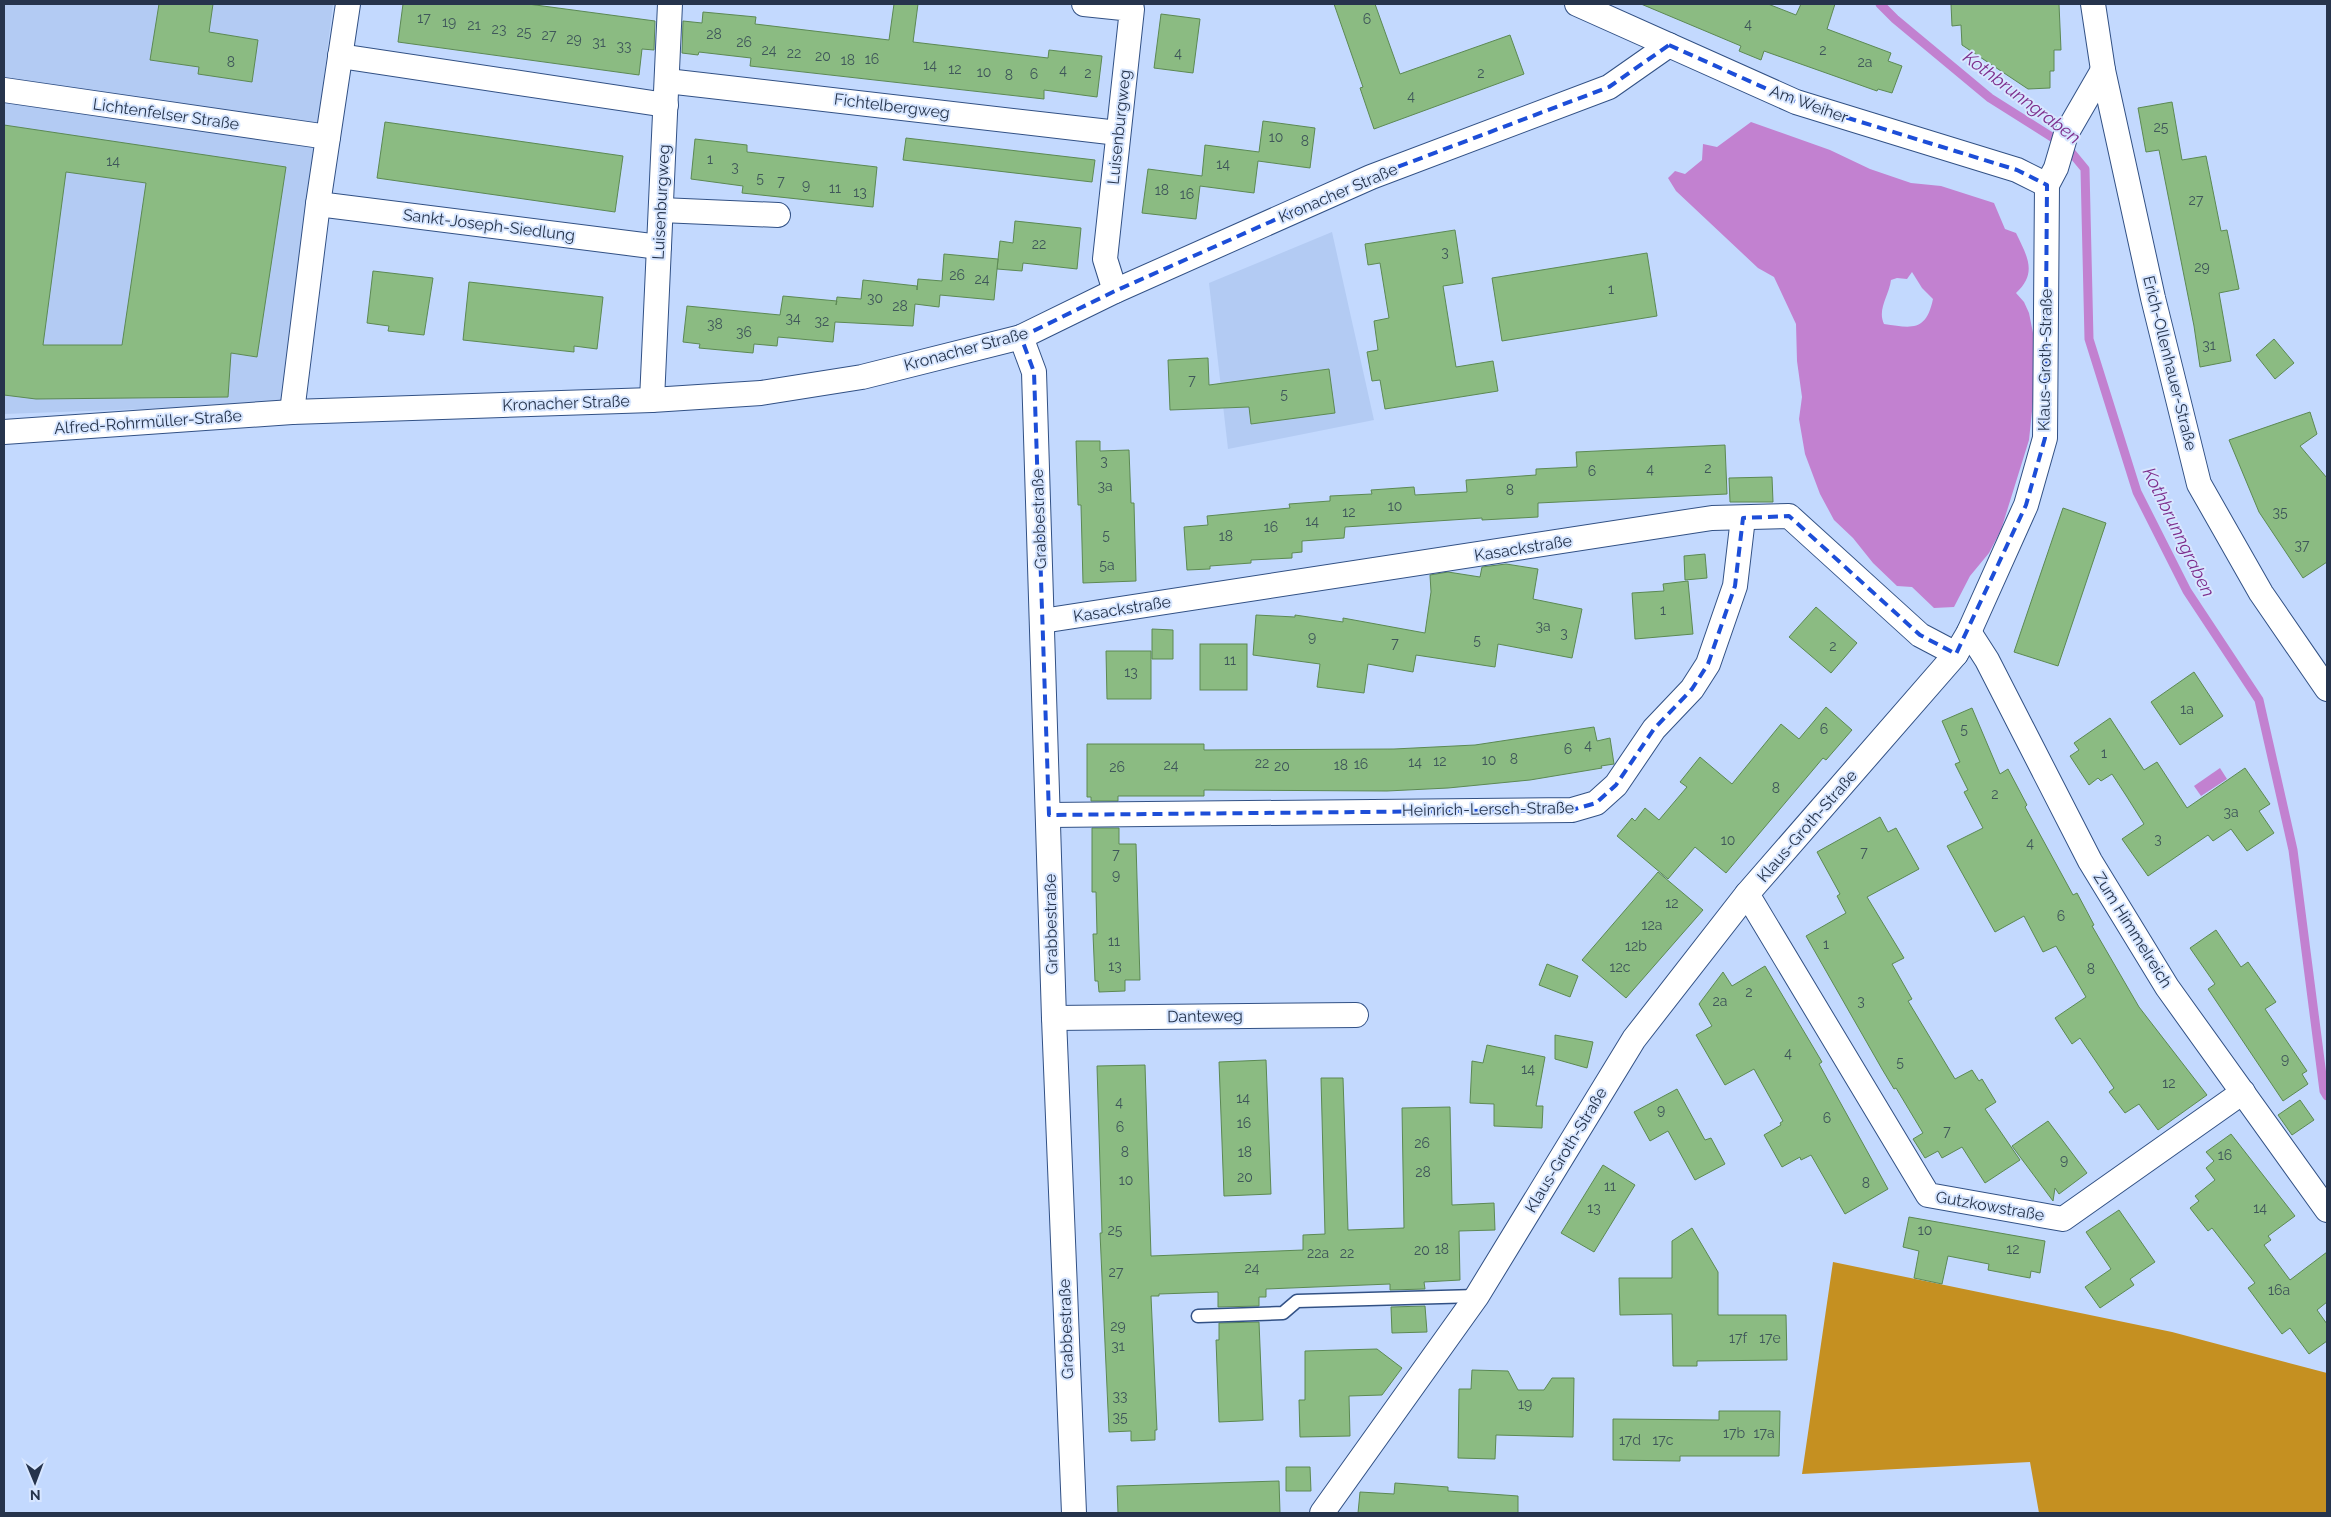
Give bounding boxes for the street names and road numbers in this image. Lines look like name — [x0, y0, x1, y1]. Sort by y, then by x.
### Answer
street label: Luisenburgweg — [1104, 69, 1134, 185]
street label: Am Weiher — [1767, 81, 1851, 127]
street label: Fichtelbergweg — [833, 89, 951, 123]
street label: Lichtenfelser Straße — [92, 94, 240, 134]
street label: Luisenburgweg — [648, 144, 674, 260]
street label: Kronacher Straße — [1276, 159, 1400, 227]
street label: Sankt-Joseph-Siedlung — [402, 205, 576, 245]
street label: Erich-Ollenhauer-Straße — [2139, 274, 2201, 452]
street label: Klaus-Groth-Straße — [2034, 289, 2056, 431]
street label: Kronacher Straße — [902, 323, 1030, 375]
street label: Kronacher Straße — [502, 391, 630, 415]
street label: Alfred-Rohrmüller-Straße — [54, 406, 242, 438]
street label: Grabbestraße — [1028, 468, 1050, 570]
street label: Kasackstraße — [1473, 531, 1573, 565]
street label: Kasackstraße — [1072, 592, 1172, 626]
street label: Klaus-Groth-Straße — [1753, 766, 1861, 886]
street label: Heinrich-Lersch-Straße — [1402, 798, 1574, 820]
street label: Zum Himmelreich — [2090, 869, 2176, 991]
street label: Grabbestraße — [1041, 874, 1061, 974]
street label: Danteweg — [1167, 1006, 1243, 1026]
street label: Klaus-Groth-Straße — [1521, 1084, 1611, 1216]
street label: Gutzkowstraße — [1934, 1187, 2046, 1225]
street label: Grabbestraße — [1055, 1278, 1077, 1380]

